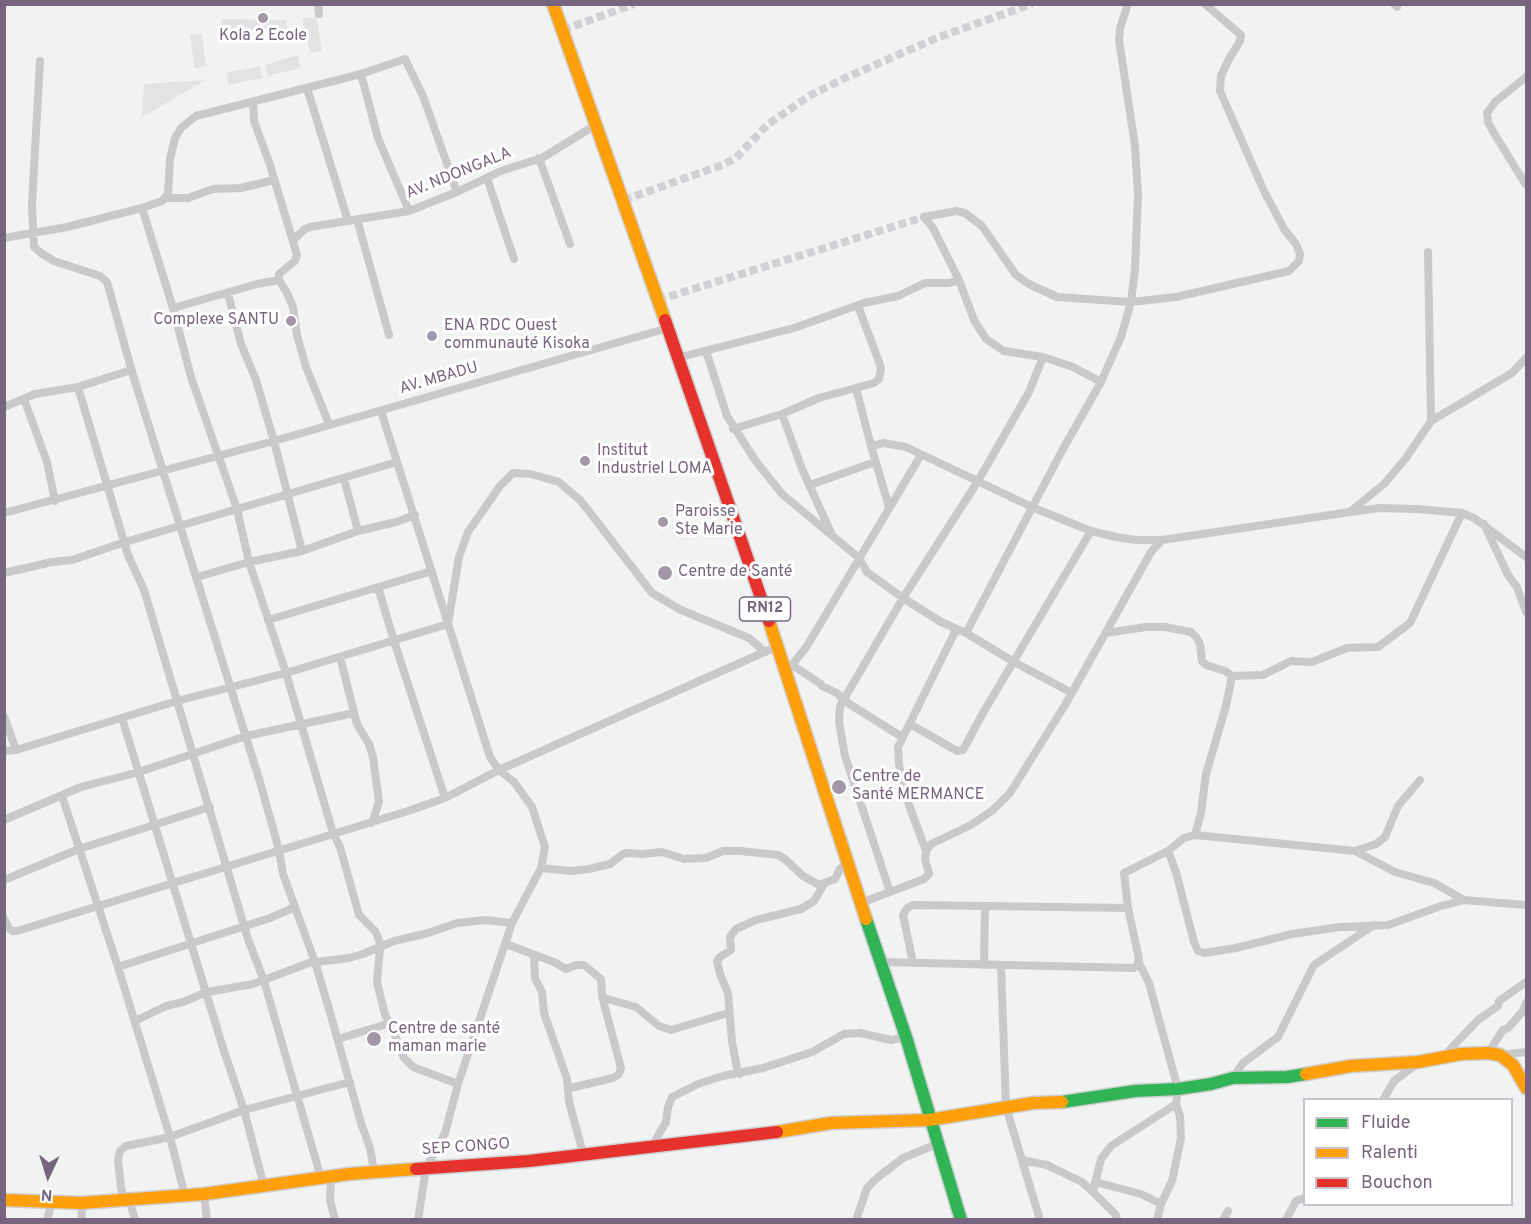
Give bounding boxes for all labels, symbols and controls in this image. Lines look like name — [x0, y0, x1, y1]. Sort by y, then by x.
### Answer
marker: Kola 2 Ecole — [256, 11, 270, 25]
place label: Kola 2 Ecole — [219, 27, 307, 47]
street label: AV. NDONGALA — [403, 144, 515, 204]
place label: Complexe SANTU — [153, 311, 279, 331]
marker: Complexe SANTU — [284, 314, 298, 328]
place label: ENA RDC Ouest communauté Kisoka — [444, 317, 590, 355]
marker: ENA RDC Ouest communauté Kisoka — [425, 329, 439, 343]
street label: AV. MBADU — [397, 359, 481, 399]
place label: Institut Industriel LOMA — [597, 442, 712, 480]
marker: Institut Industriel LOMA — [578, 454, 592, 468]
place label: Paroisse Ste Marie — [675, 503, 743, 541]
marker: Paroisse Ste Marie — [656, 515, 670, 529]
place label: Centre de Santé — [678, 563, 792, 583]
marker: Centre de Santé — [656, 564, 674, 582]
road number: RN12 — [740, 597, 790, 621]
place label: Centre de Santé MERMANCE — [852, 768, 984, 806]
marker: Centre de Santé MERMANCE — [830, 778, 848, 796]
place label: Centre de santé maman marie — [388, 1020, 500, 1058]
marker: Centre de santé maman marie — [365, 1030, 383, 1048]
legend — [1303, 1098, 1513, 1206]
text: Fluide — [1361, 1112, 1410, 1135]
street label: SEP CONGO — [421, 1135, 511, 1161]
text: Ralenti — [1361, 1142, 1418, 1165]
north arrow — [18, 1146, 78, 1206]
text: Bouchon — [1361, 1172, 1433, 1195]
text: N — [40, 1184, 53, 1204]

